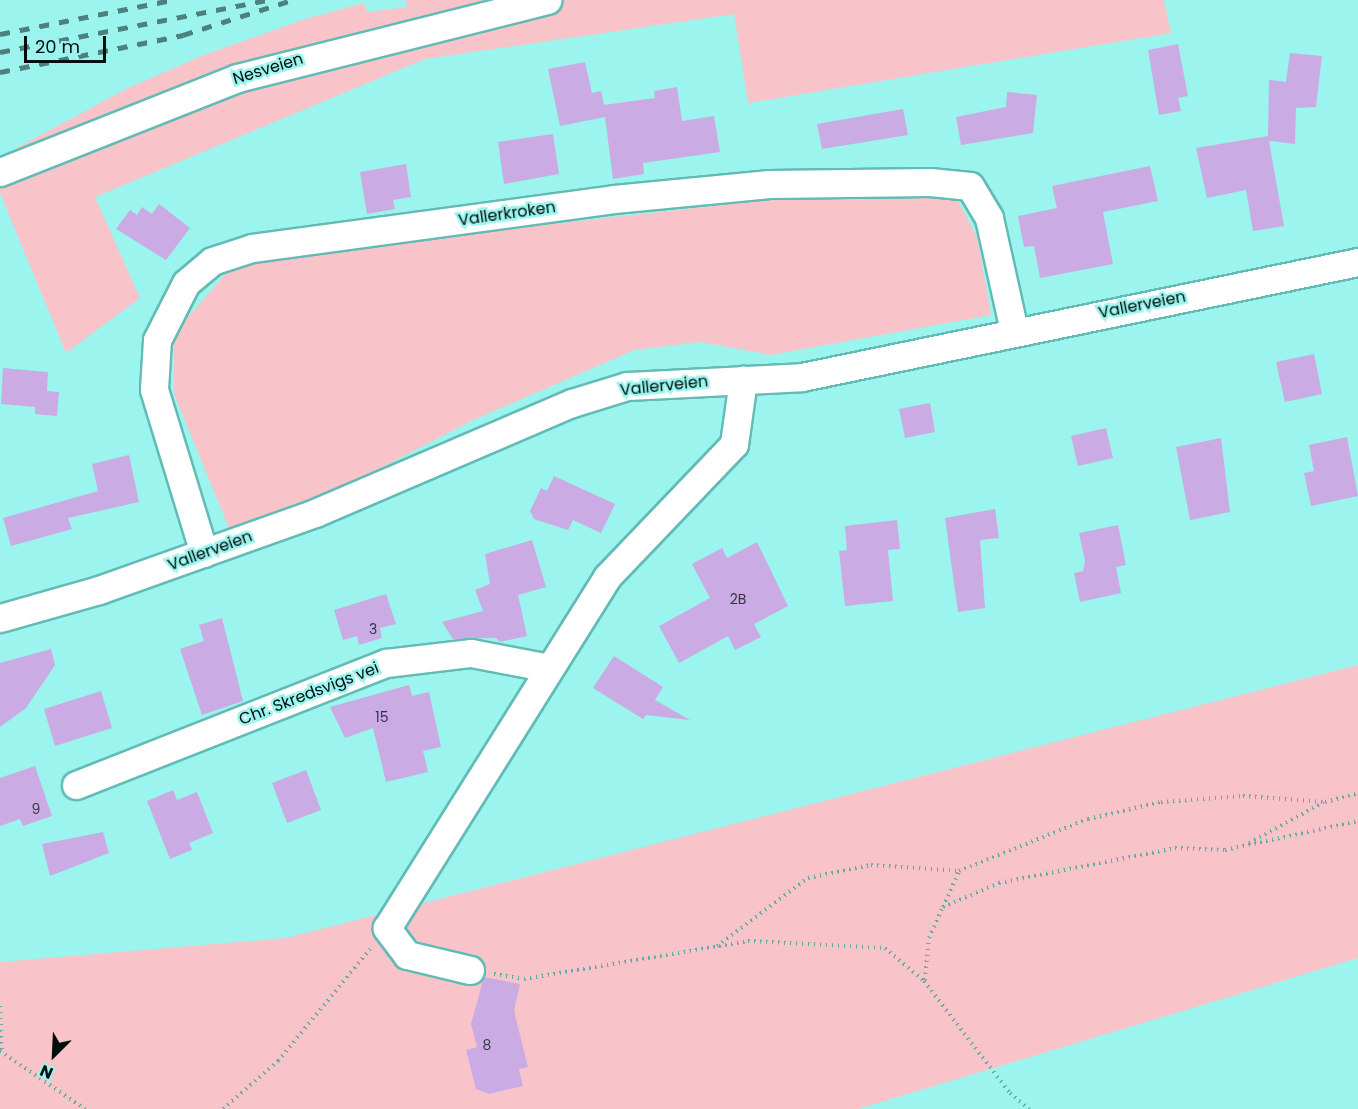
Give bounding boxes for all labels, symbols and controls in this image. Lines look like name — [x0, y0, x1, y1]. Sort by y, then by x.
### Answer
scale bar — [27, 24, 110, 62]
text: 20 m — [35, 34, 80, 59]
street label: Nesveien — [231, 49, 305, 89]
street label: Vallerkroken — [457, 198, 557, 230]
street label: Vallerveien — [1097, 287, 1187, 323]
street label: Vallerveien — [619, 372, 709, 400]
street label: Vallerveien — [165, 527, 255, 575]
house number: 2B — [730, 591, 746, 607]
house number: 3 — [369, 621, 377, 637]
street label: Chr. Skredsvigs vei — [236, 659, 382, 729]
house number: 15 — [375, 709, 389, 725]
house number: 9 — [32, 801, 40, 817]
north arrow — [24, 1025, 84, 1085]
house number: 8 — [483, 1037, 491, 1053]
text: N — [36, 1059, 57, 1085]

